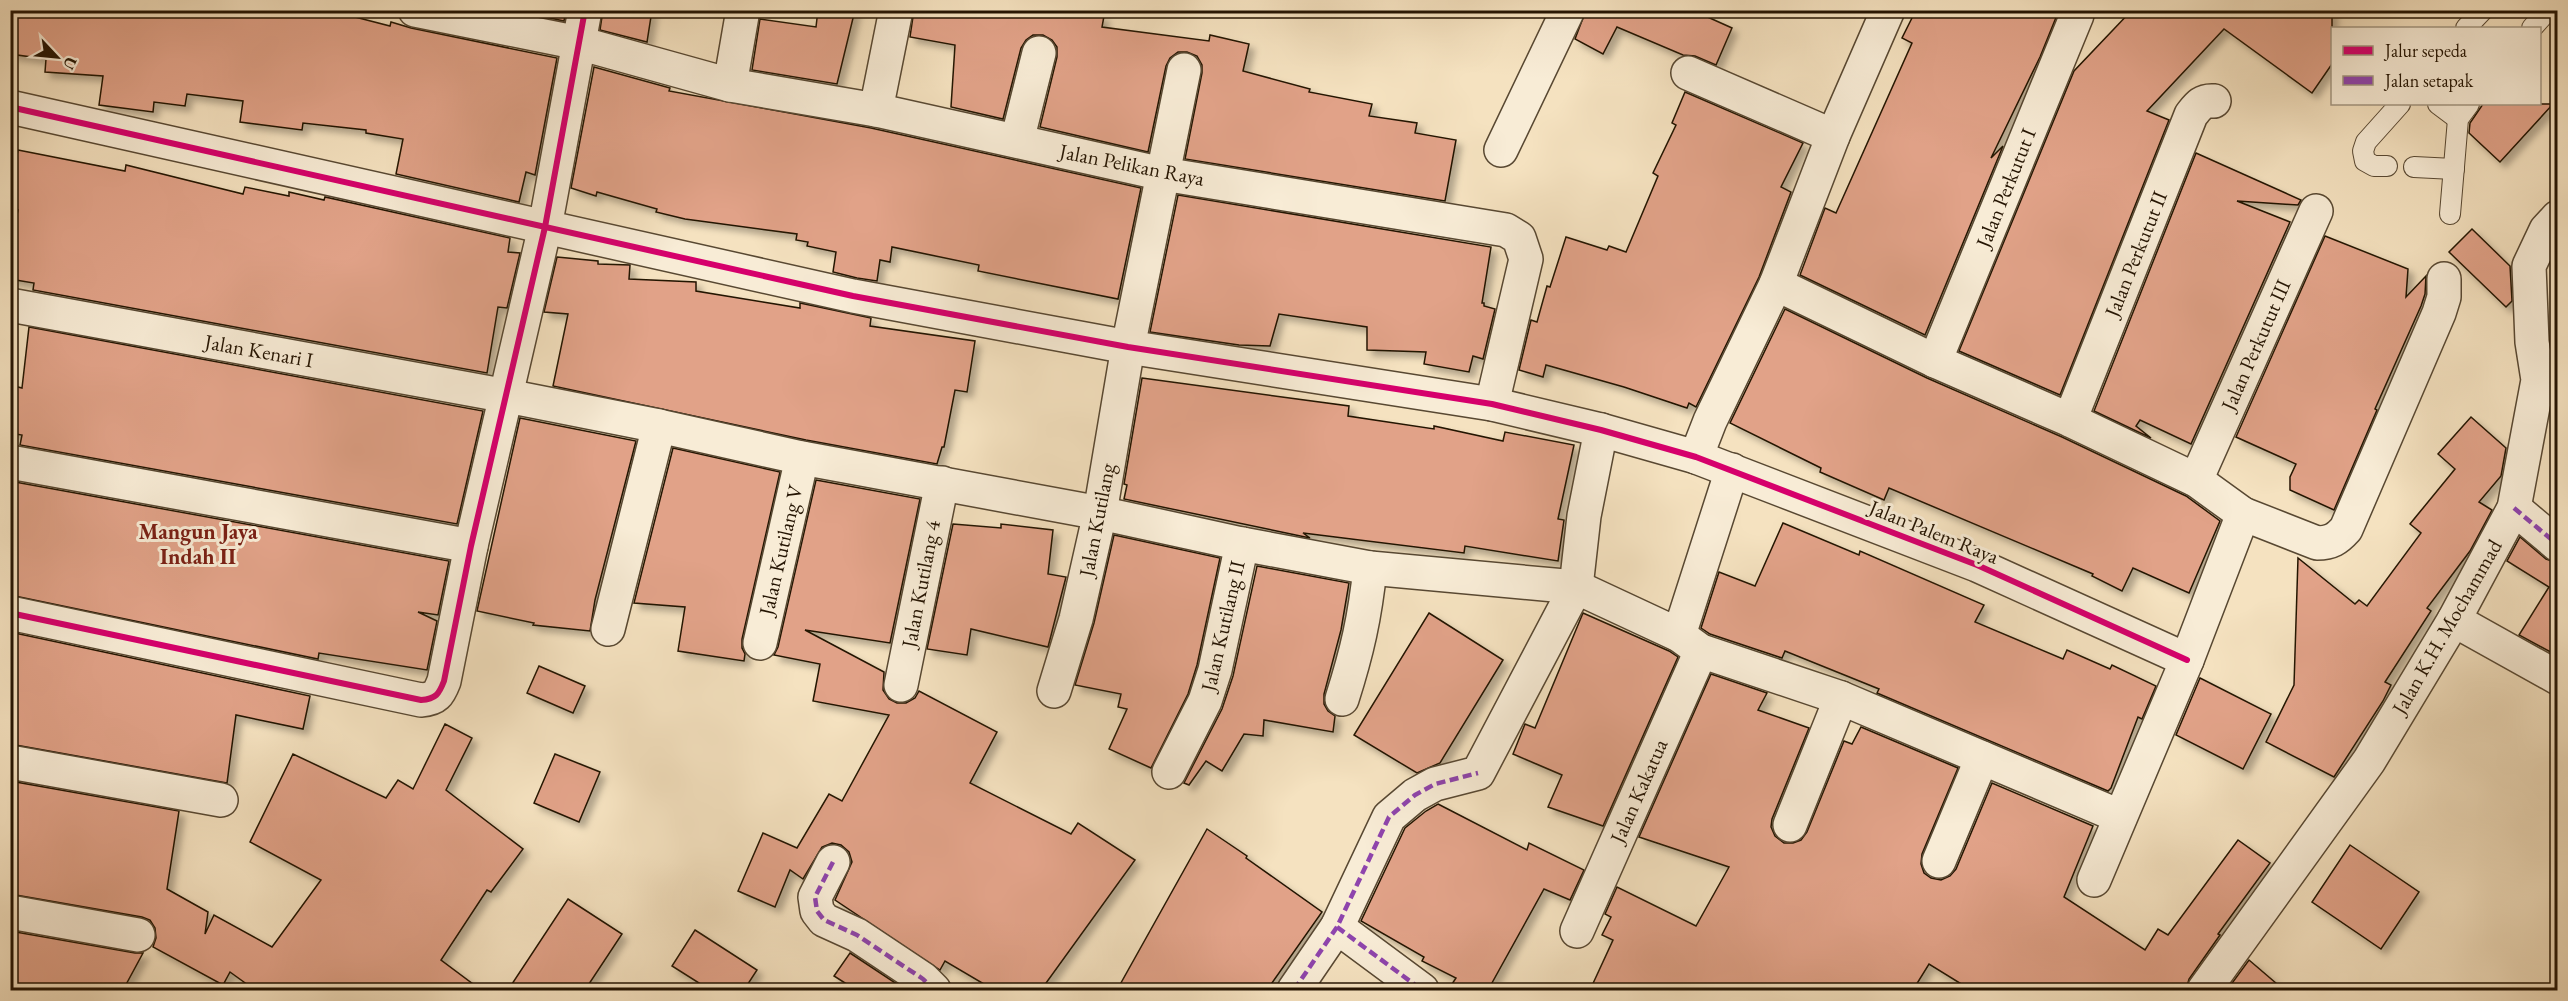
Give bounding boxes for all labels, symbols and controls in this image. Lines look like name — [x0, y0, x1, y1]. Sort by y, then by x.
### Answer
north arrow — [27, 27, 87, 87]
legend — [2331, 27, 2541, 105]
text: Jalur sepeda — [2383, 39, 2468, 62]
text: U — [58, 53, 82, 73]
text: Jalan setapak — [2383, 69, 2474, 92]
street label: Jalan Perkutut I — [1969, 124, 2042, 253]
street label: Jalan Pelikan Raya — [1055, 137, 1207, 192]
street label: Jalan Perkutut II — [2097, 187, 2173, 323]
street label: Jalan Perkutut III — [2214, 275, 2297, 416]
street label: Jalan Kenari I — [201, 327, 315, 373]
street label: Jalan Kutilang — [1072, 460, 1121, 581]
street label: Jalan Kutilang V — [752, 481, 809, 620]
street label: Jalan Palem Raya — [1864, 493, 2003, 570]
district label: Mangun Jaya Indah II — [138, 517, 258, 571]
street label: Jalan Kutilang 4 — [895, 517, 946, 652]
street label: Jalan K.H. Mochammad — [2384, 534, 2508, 721]
street label: Jalan Kutilang II — [1194, 558, 1251, 696]
street label: Jalan Kakatua — [1603, 734, 1674, 849]

